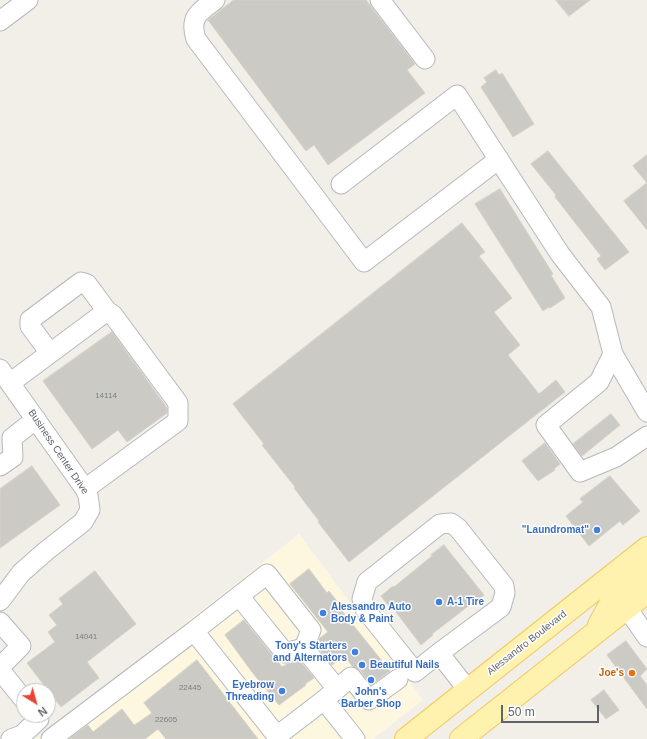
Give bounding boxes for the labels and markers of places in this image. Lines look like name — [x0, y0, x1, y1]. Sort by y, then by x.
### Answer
place label: "Laundromat" — [522, 524, 589, 536]
marker: "Laundromat" — [592, 525, 602, 535]
place label: A-1 Tire — [447, 596, 484, 608]
marker: A-1 Tire — [434, 597, 444, 607]
place label: Alessandro Auto Body & Paint — [331, 601, 411, 624]
marker: Alessandro Auto Body & Paint — [318, 608, 328, 618]
place label: Tony's Starters and Alternators — [273, 640, 347, 664]
marker: Tony's Starters and Alternators — [350, 647, 360, 657]
place label: Beautiful Nails — [370, 659, 439, 671]
marker: Beautiful Nails — [357, 660, 367, 670]
place label: Joe's — [599, 667, 624, 679]
marker: Joe's — [627, 668, 637, 678]
marker: John's Barber Shop — [366, 675, 376, 685]
place label: Eyebrow Threading — [226, 679, 274, 702]
marker: Eyebrow Threading — [277, 686, 287, 696]
place label: John's Barber Shop — [341, 686, 401, 710]

